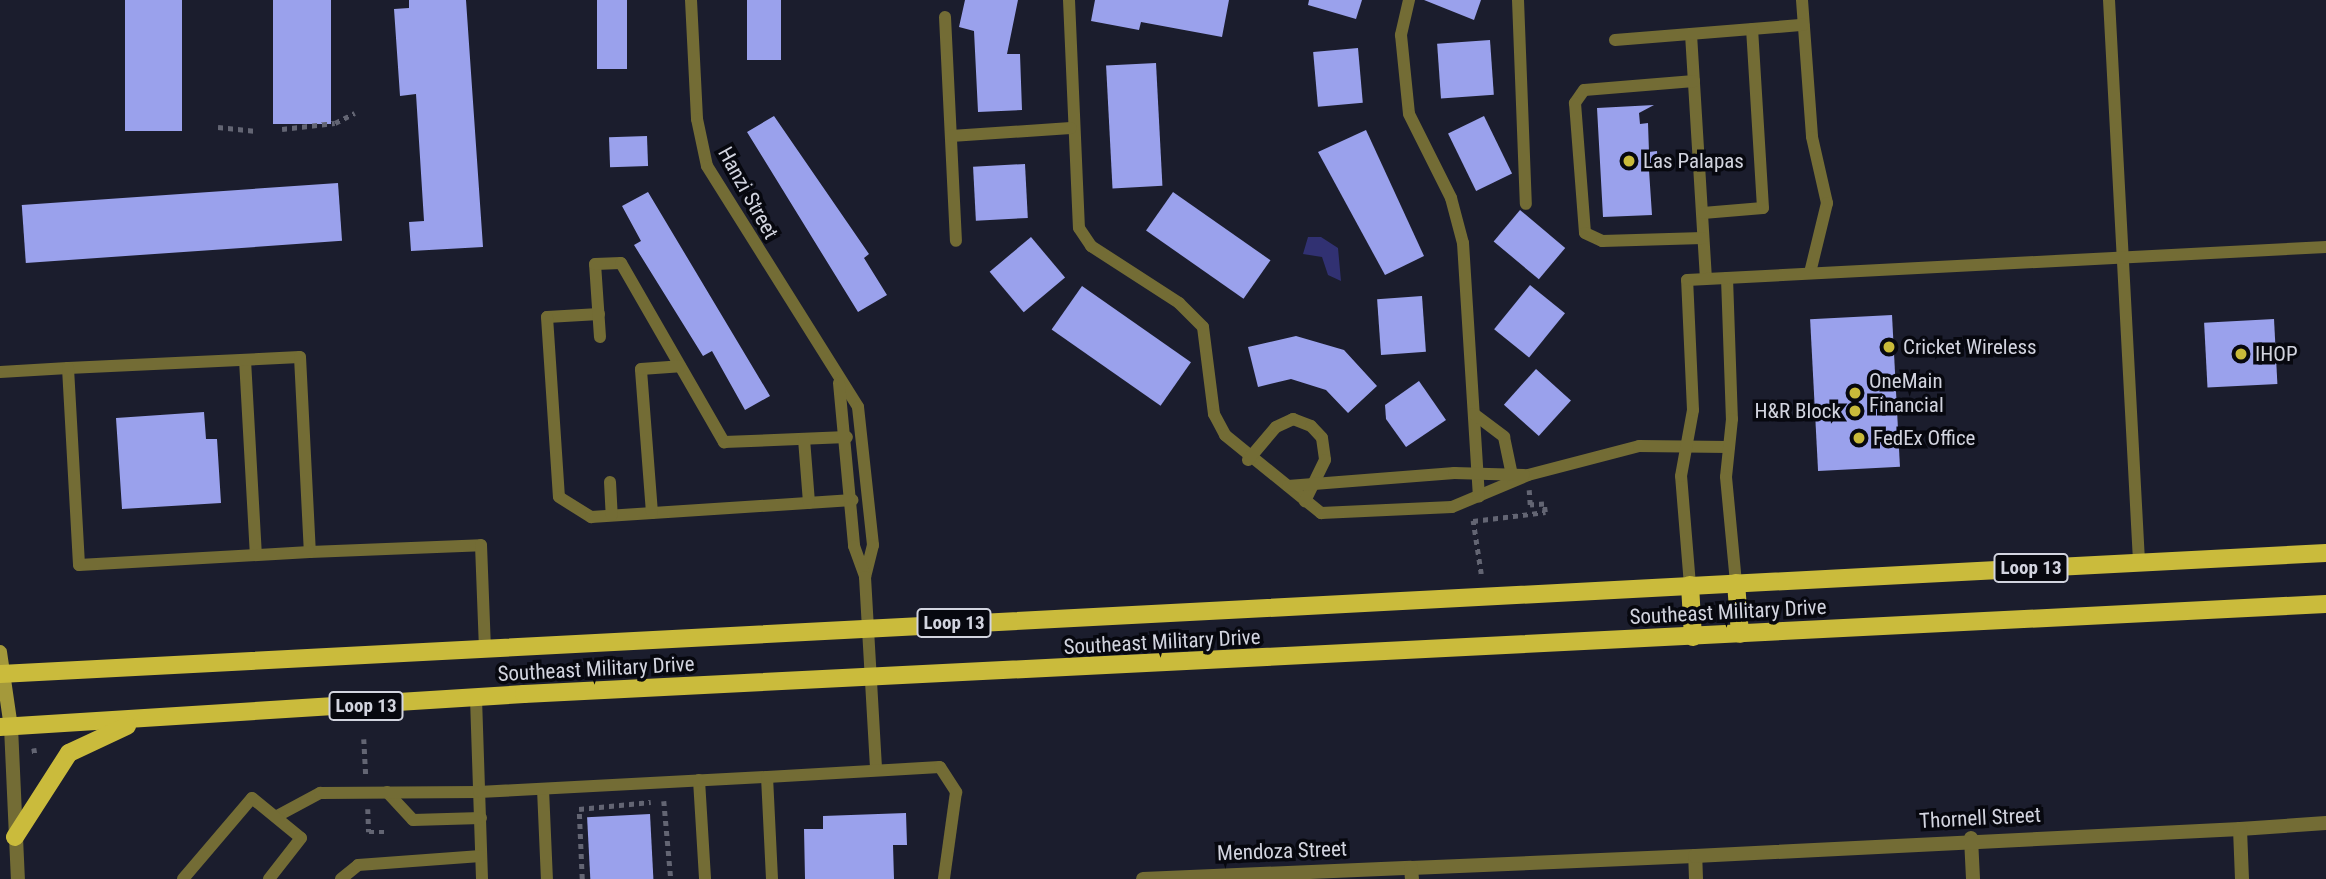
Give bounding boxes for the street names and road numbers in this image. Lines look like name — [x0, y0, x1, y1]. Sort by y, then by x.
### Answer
street label: Hanzi Street — [712, 143, 784, 243]
road number: Loop 13 — [1993, 552, 2070, 583]
street label: Southeast Military Drive — [1629, 594, 1827, 630]
road number: Loop 13 — [916, 608, 992, 638]
street label: Southeast Military Drive — [1063, 624, 1261, 660]
street label: Southeast Military Drive — [497, 651, 695, 687]
road number: Loop 13 — [328, 691, 404, 722]
street label: Thornell Street — [1919, 802, 2041, 834]
street label: Mendoza Street — [1217, 836, 1347, 866]

